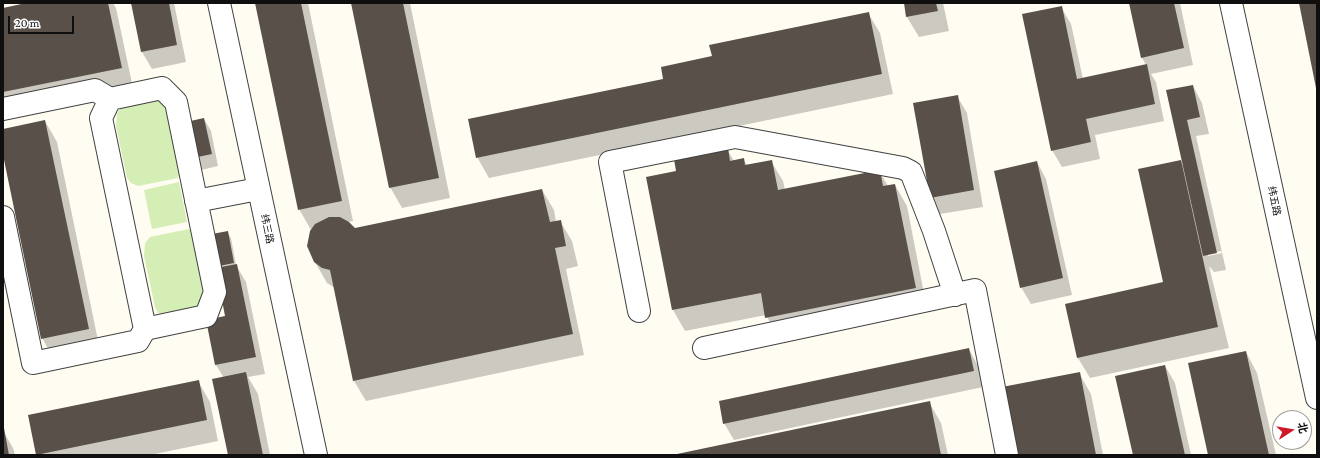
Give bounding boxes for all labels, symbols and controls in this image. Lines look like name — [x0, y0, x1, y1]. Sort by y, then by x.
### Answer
scale bar — [10, 8, 76, 34]
text: 20 m — [15, 16, 39, 30]
street label: 纬五路 — [1265, 185, 1283, 217]
street label: 纬三路 — [258, 213, 276, 245]
north arrow — [1272, 410, 1312, 450]
text: 北 — [1296, 421, 1310, 434]

